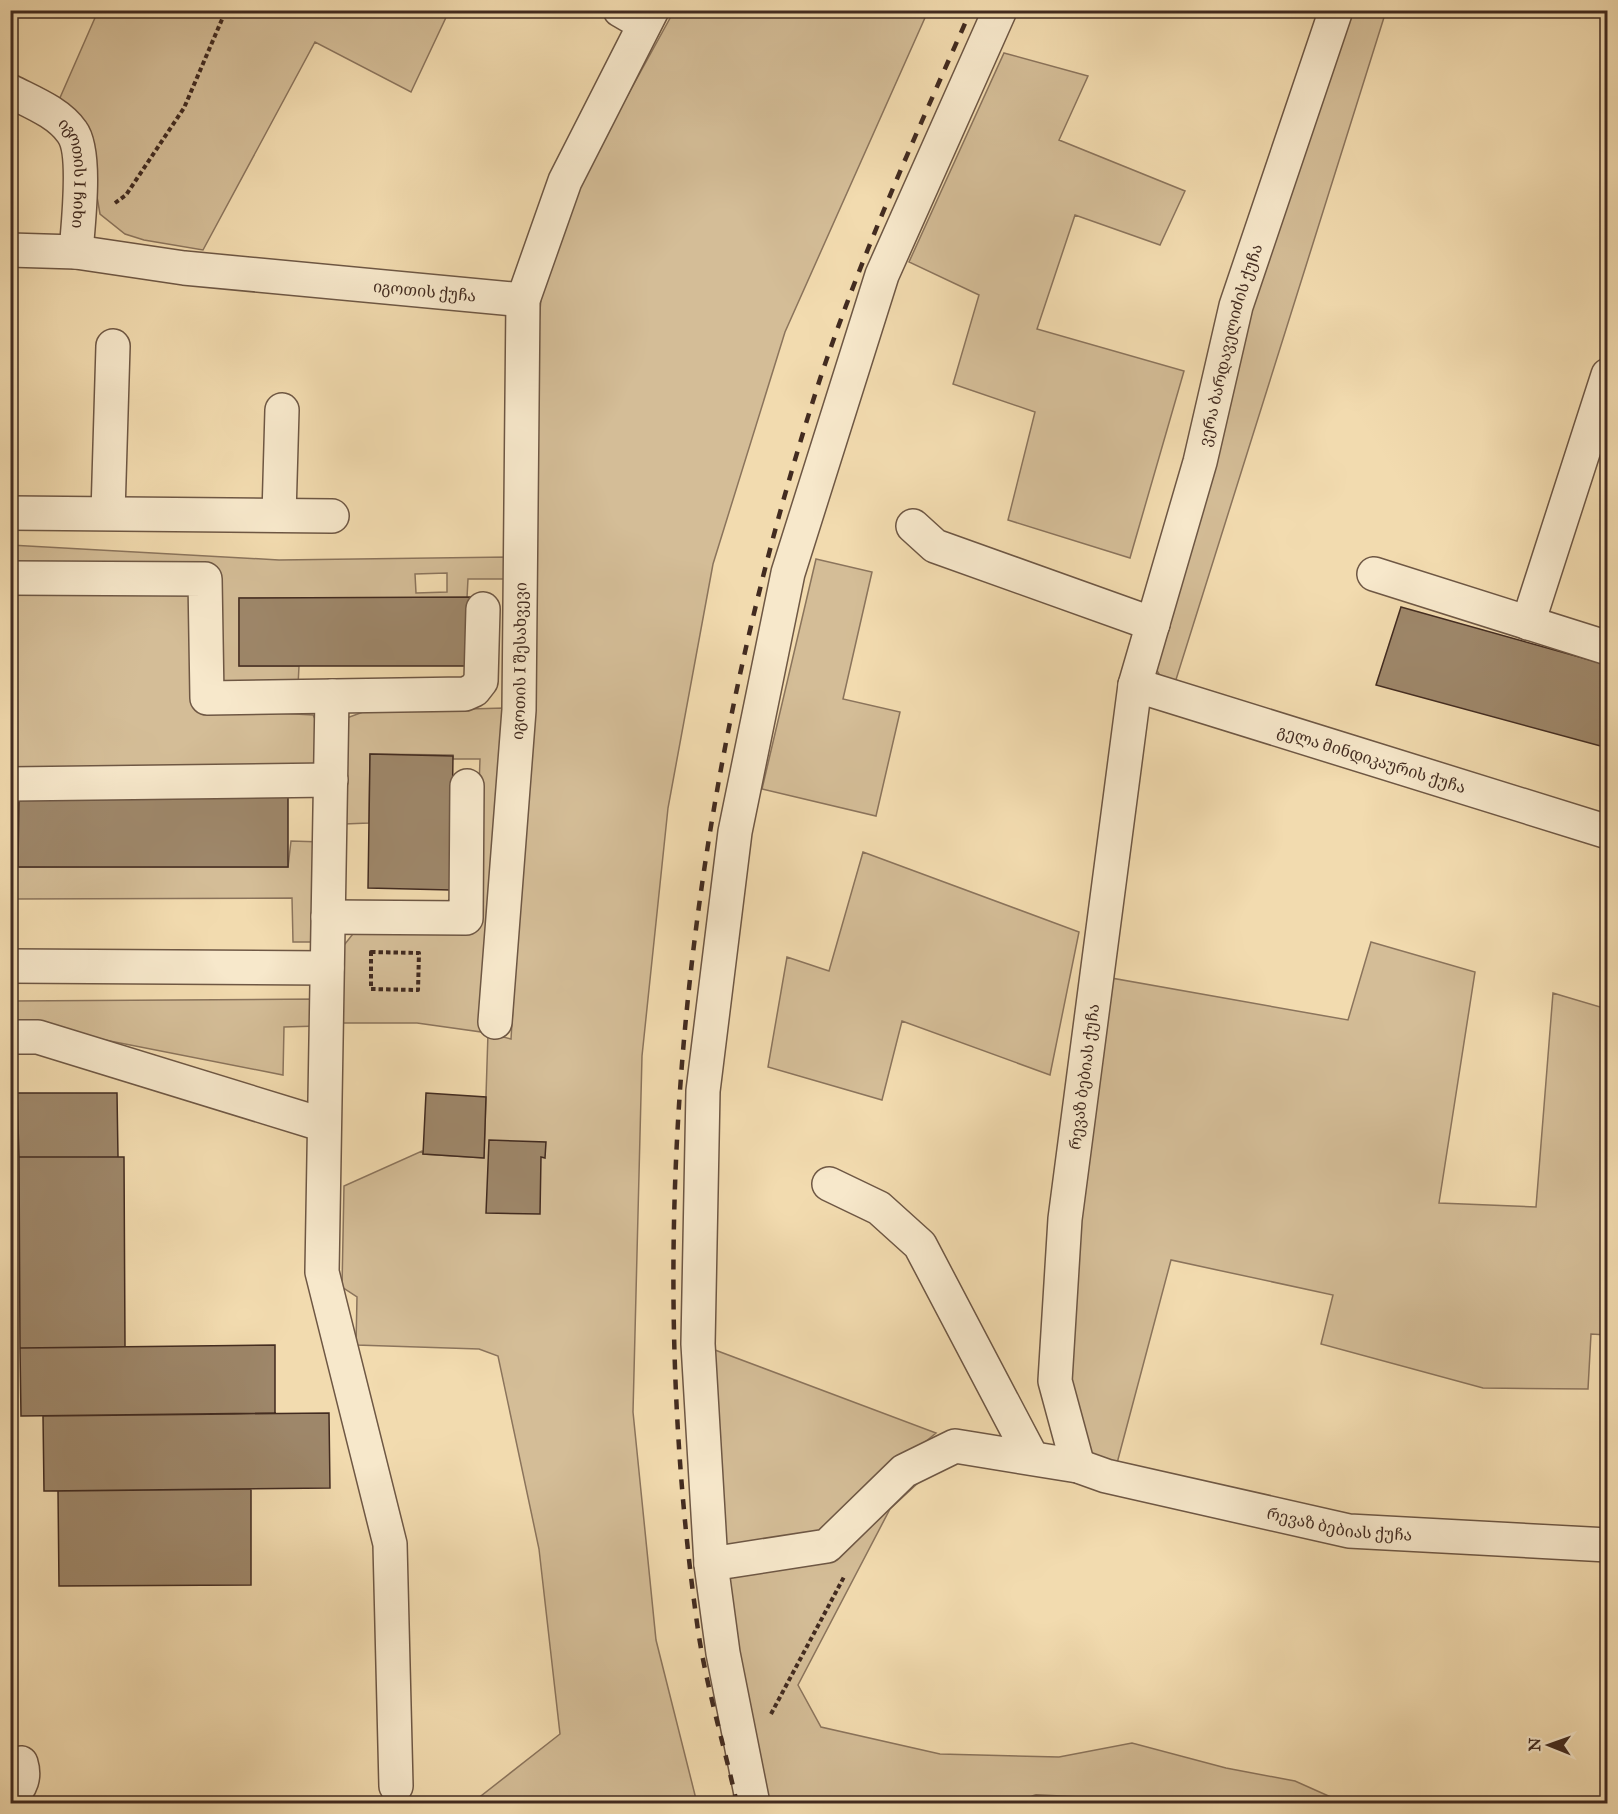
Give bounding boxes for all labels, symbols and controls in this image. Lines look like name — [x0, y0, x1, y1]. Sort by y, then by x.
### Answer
street label: იგოთის I ჩიხი — [54, 114, 90, 229]
street label: ვერა ბარდაველიძის ქუჩა — [1195, 241, 1266, 448]
street label: იგოთის ქუჩა — [372, 277, 477, 306]
street label: იგოთის I შესახვევი — [508, 582, 530, 741]
street label: გელა მინდიკაურის ქუჩა — [1275, 721, 1468, 797]
street label: რევაზ ბებიას ქუჩა — [1065, 1002, 1103, 1151]
street label: რევაზ ბებიას ქუჩა — [1265, 1504, 1413, 1544]
north arrow — [1519, 1715, 1579, 1775]
text: N — [1525, 1737, 1544, 1752]

